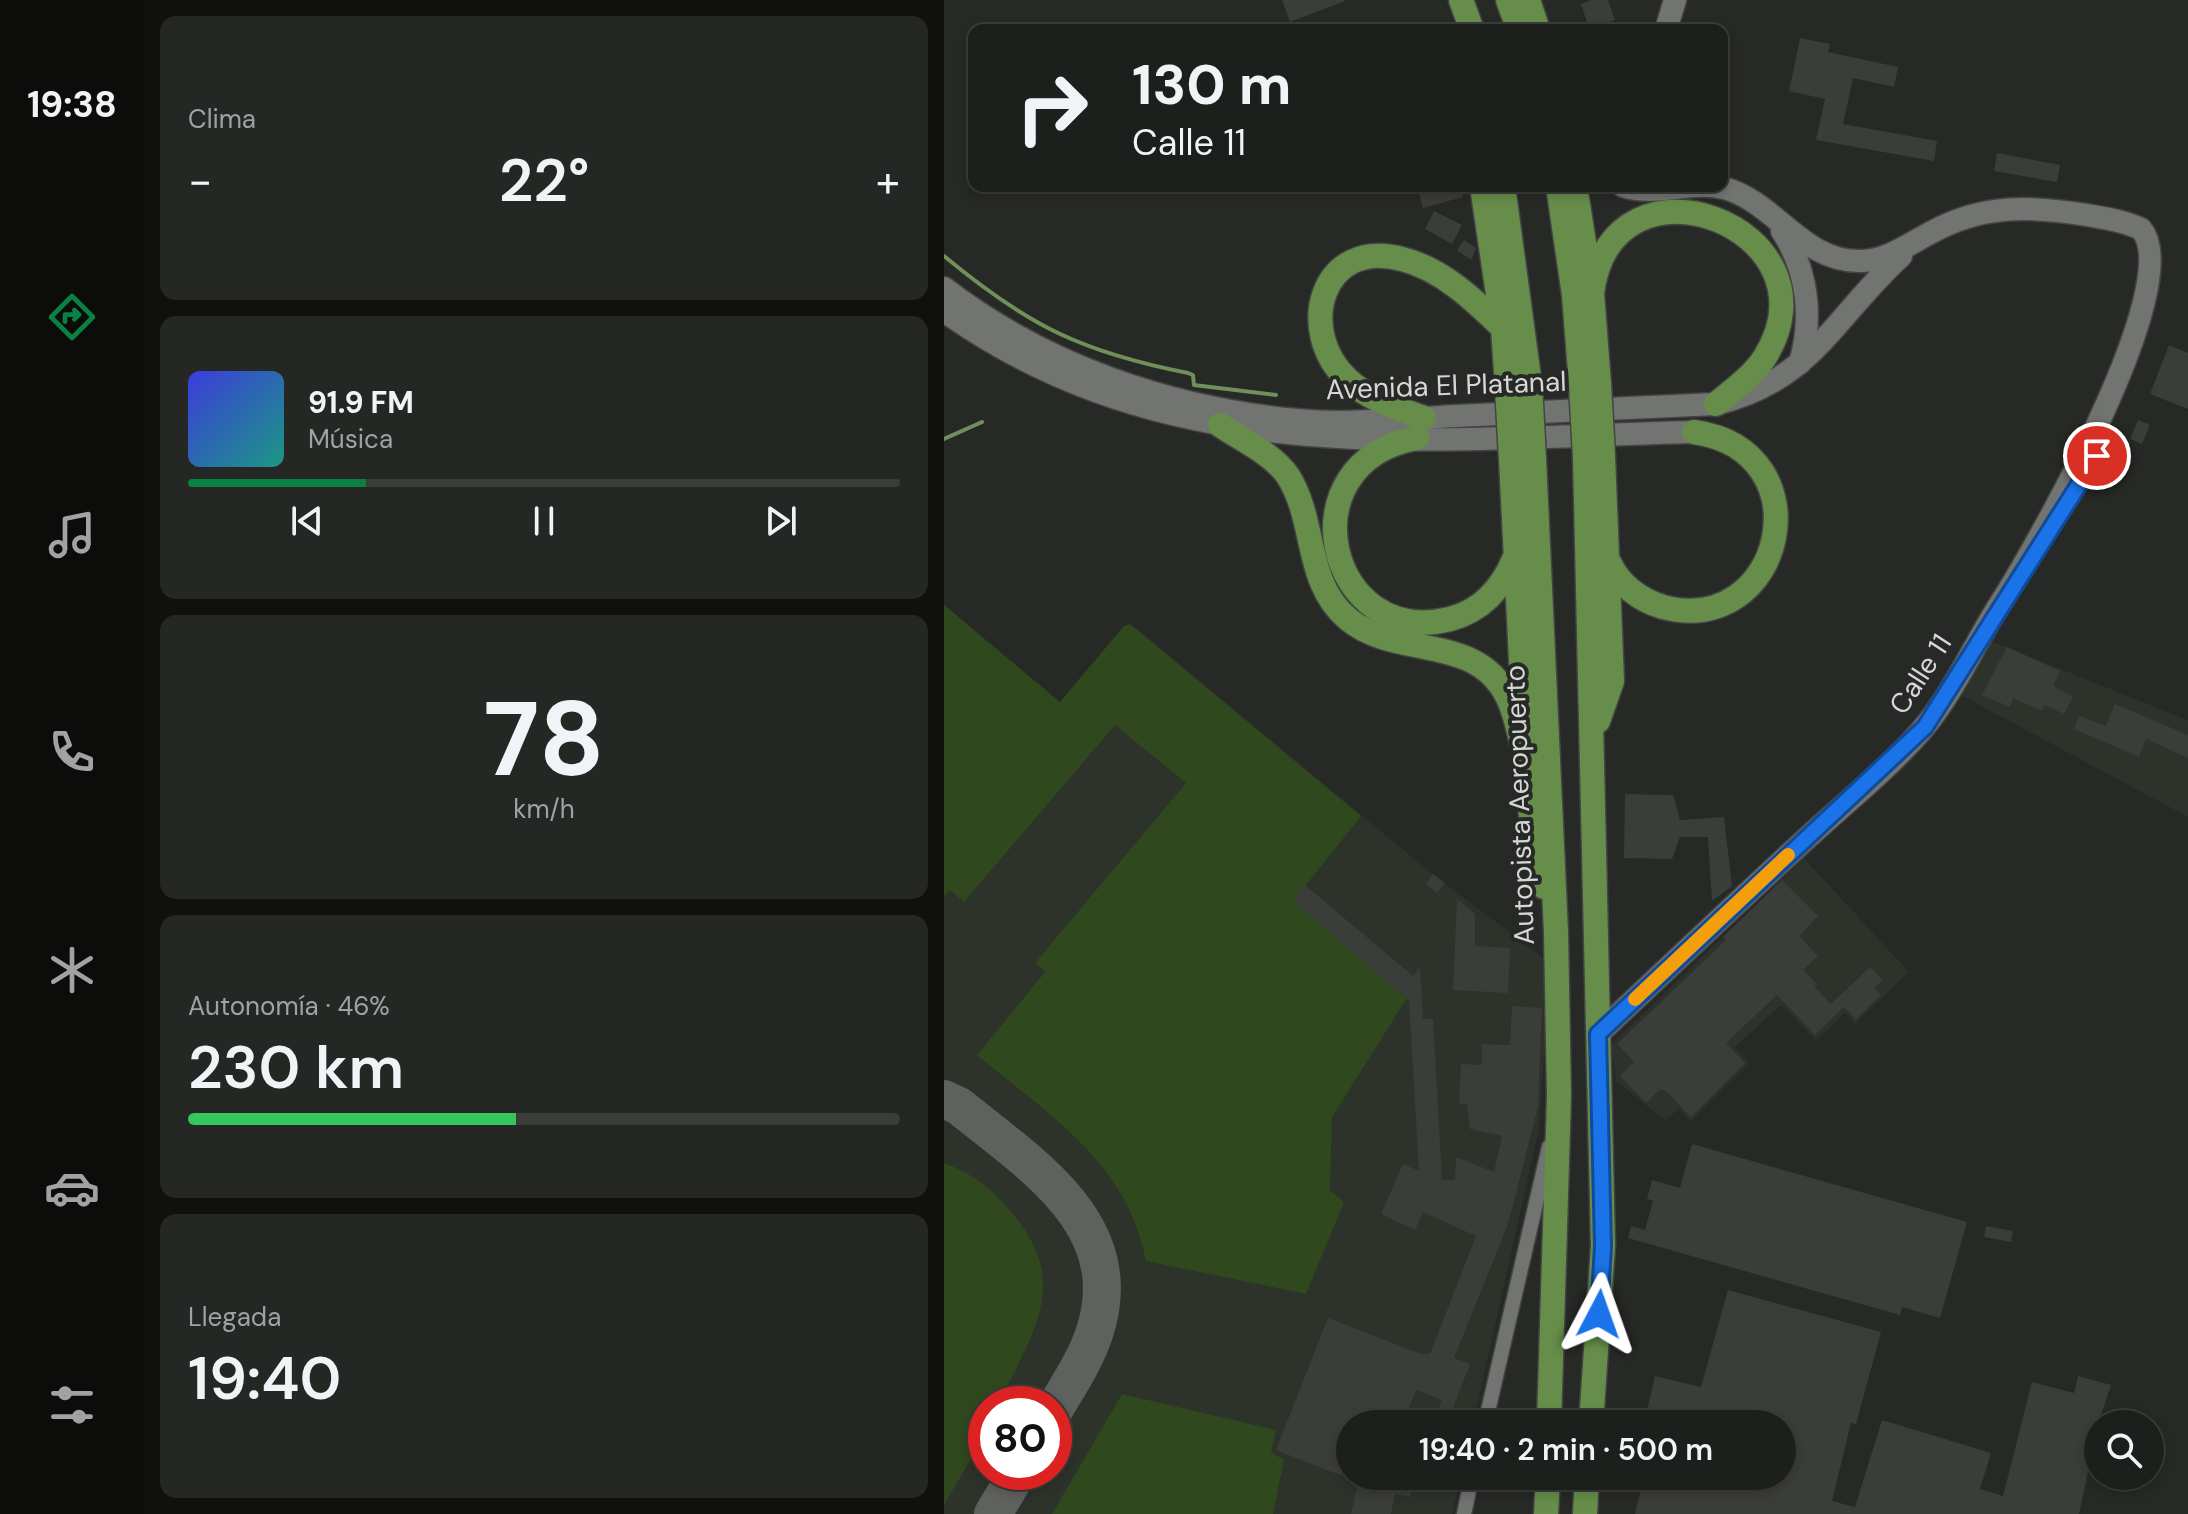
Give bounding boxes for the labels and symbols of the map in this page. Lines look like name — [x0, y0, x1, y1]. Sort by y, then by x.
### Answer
street label: Avenida El Platanal — [1325, 363, 1567, 408]
pin — [2063, 422, 2131, 490]
street label: Calle 11 — [1881, 627, 1960, 722]
street label: Autopista Aeropuerto — [1496, 664, 1543, 946]
position arrow — [1557, 1272, 1641, 1356]
speed limit sign: 80 — [968, 1386, 1072, 1490]

